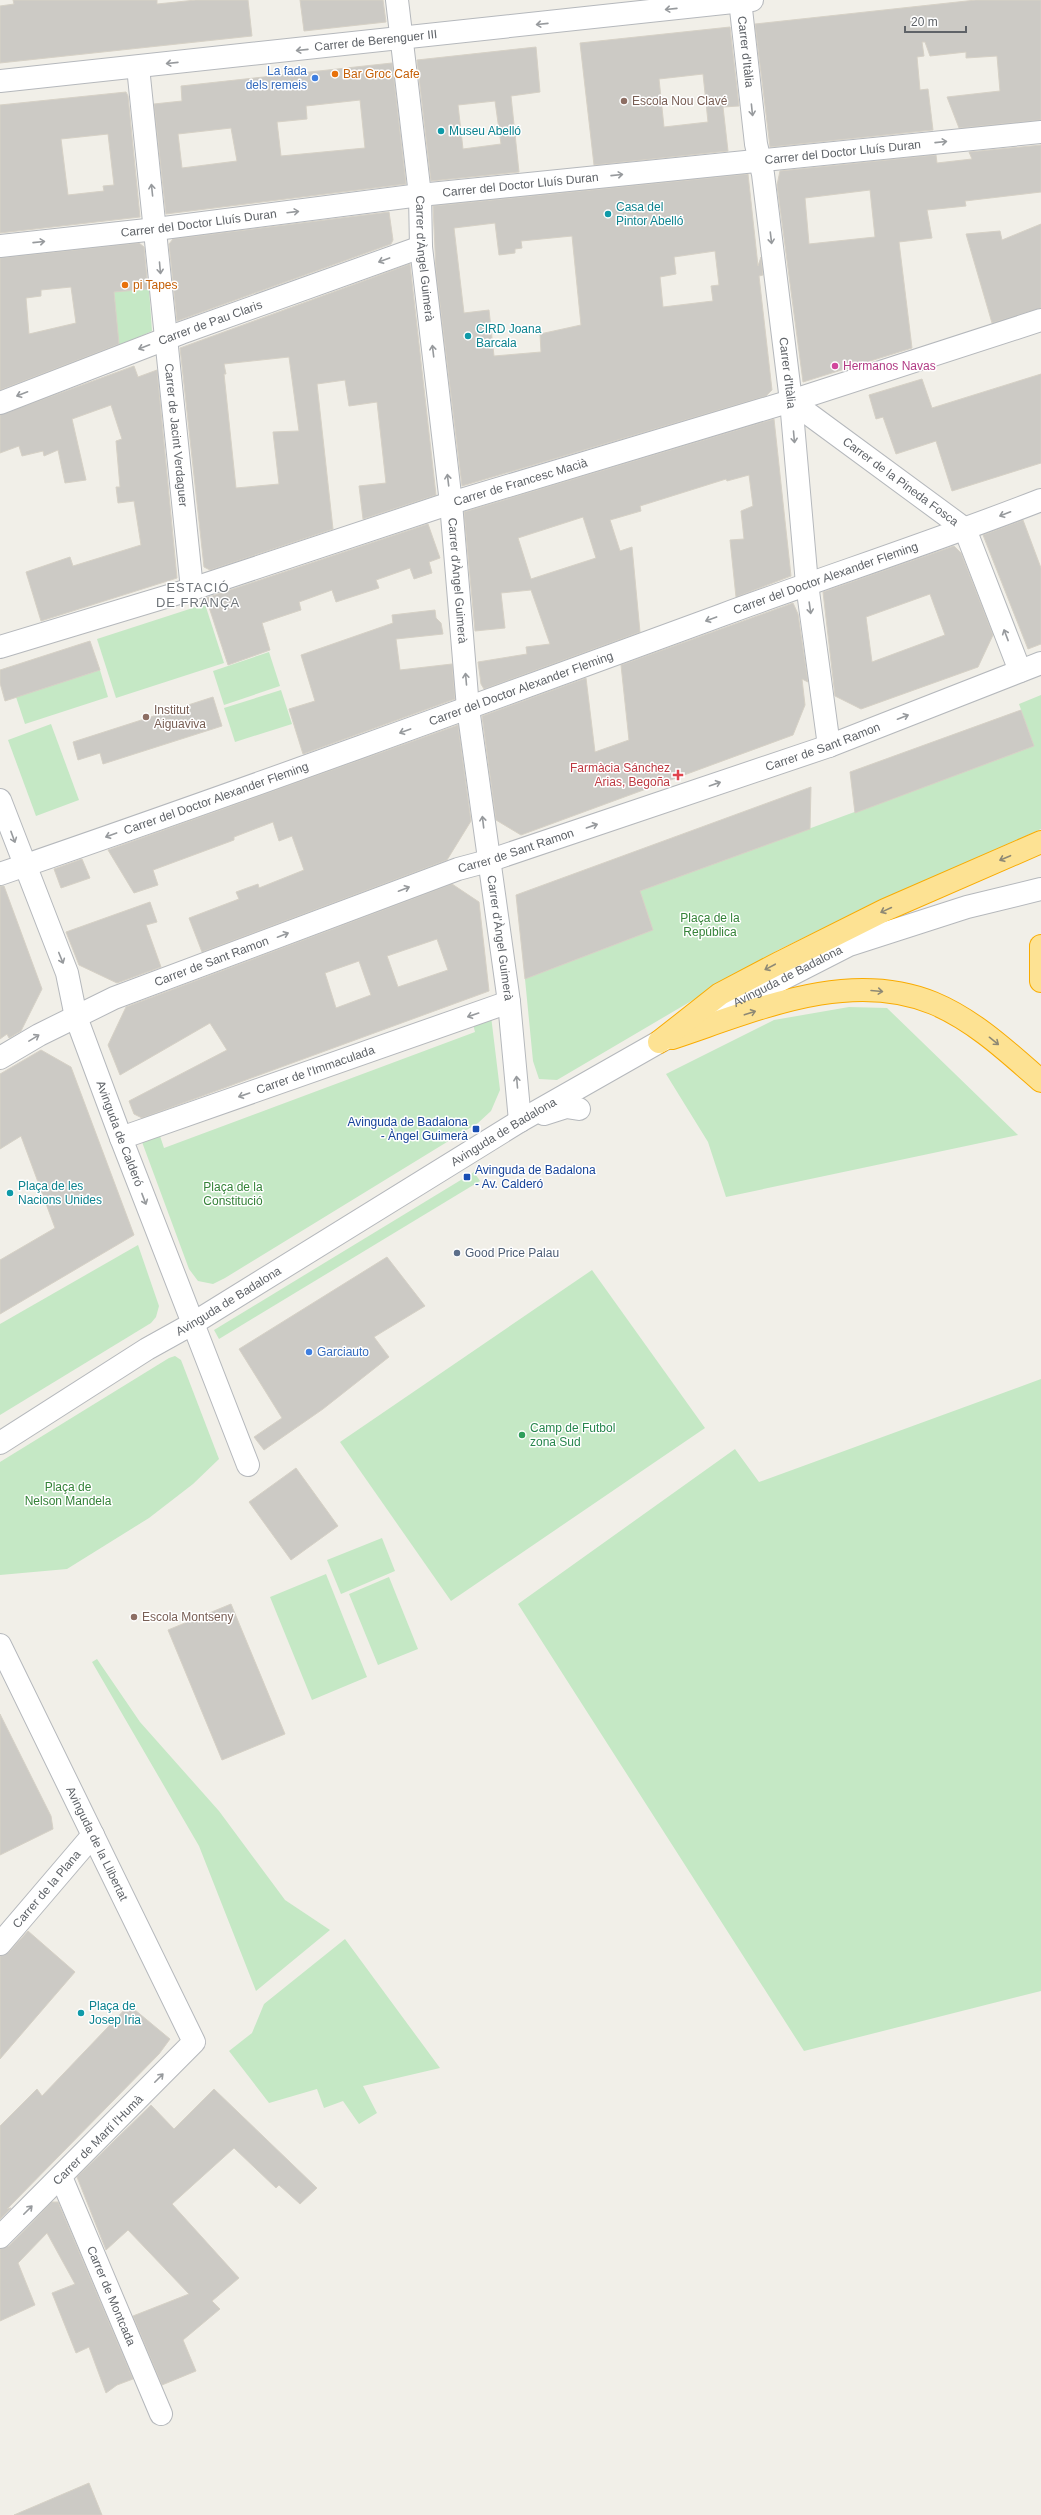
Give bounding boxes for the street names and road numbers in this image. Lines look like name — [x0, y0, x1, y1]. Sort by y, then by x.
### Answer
street label: Carrer d'Itàlia — [735, 15, 757, 88]
street label: Carrer de Berenguer III — [314, 27, 438, 54]
street label: Carrer del Doctor Lluís Duran — [764, 137, 922, 167]
street label: Carrer del Doctor Lluís Duran — [442, 170, 599, 200]
street label: Carrer d'Àngel Guimerà — [413, 195, 437, 323]
street label: Carrer del Doctor Lluís Duran — [120, 207, 277, 240]
street label: Carrer de Pau Claris — [156, 297, 264, 348]
street label: Carrer d'Itàlia — [776, 336, 799, 409]
street label: Carrer de Jacint Verdaguer — [162, 363, 190, 508]
street label: Carrer de la Pineda Fosca — [840, 434, 961, 529]
street label: Carrer de Francesc Macià — [452, 455, 589, 509]
street label: Carrer d'Àngel Guimerà — [445, 517, 470, 645]
street label: Carrer del Doctor Alexander Fleming — [731, 539, 920, 617]
street label: Carrer del Doctor Alexander Fleming — [427, 649, 615, 729]
street label: Carrer de Sant Ramon — [764, 720, 882, 774]
street label: Carrer del Doctor Alexander Fleming — [122, 759, 310, 838]
street label: Carrer de Sant Ramon — [456, 826, 576, 876]
street label: Carrer d'Àngel Guimerà — [484, 874, 516, 1002]
street label: Carrer de Sant Ramon — [152, 934, 271, 989]
street label: Avinguda de Badalona — [731, 942, 845, 1010]
street label: Carrer de l'Immaculada — [254, 1043, 377, 1097]
street label: Avinguda de Calderó — [93, 1079, 146, 1189]
street label: Avinguda de Badalona — [448, 1095, 559, 1169]
street label: Avinguda de Badalona — [173, 1263, 284, 1339]
street label: Avinguda de la Llibertat — [63, 1784, 131, 1904]
street label: Carrer de la Plana — [10, 1847, 84, 1931]
street label: Carrer de Martí l'Humà — [50, 2092, 146, 2188]
street label: Carrer de Montcada — [84, 2244, 138, 2348]

